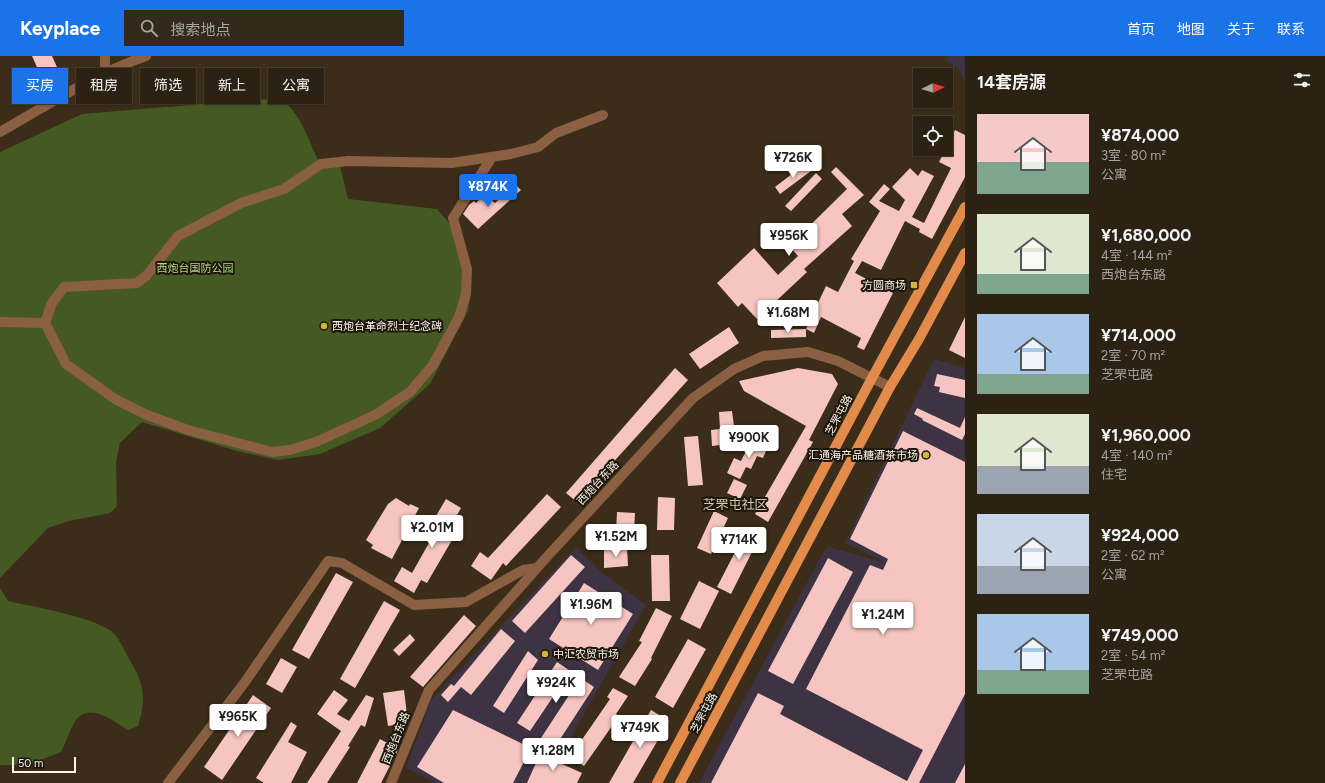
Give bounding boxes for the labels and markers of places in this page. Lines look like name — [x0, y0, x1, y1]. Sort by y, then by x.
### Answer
pin: ¥726K — [765, 145, 821, 179]
pin: ¥874K — [460, 174, 516, 208]
pin: ¥956K — [761, 223, 817, 257]
place label: 方圆商场 — [862, 279, 906, 292]
marker: 方圆商场 — [909, 280, 919, 290]
pin: ¥1.68M — [755, 300, 821, 334]
place label: 西炮台革命烈士纪念碑 — [332, 320, 442, 333]
marker: 西炮台革命烈士纪念碑 — [319, 321, 329, 331]
pin: ¥900K — [721, 425, 777, 459]
place label: 汇通海产品糖酒茶市场 — [808, 449, 918, 462]
marker: 汇通海产品糖酒茶市场 — [921, 450, 931, 460]
pin: ¥2.01M — [399, 515, 465, 549]
pin: ¥1.52M — [583, 524, 649, 558]
pin: ¥714K — [711, 527, 767, 561]
pin: ¥1.96M — [558, 592, 624, 626]
pin: ¥1.24M — [850, 602, 916, 636]
place label: 中汇农贸市场 — [553, 648, 619, 661]
marker: 中汇农贸市场 — [540, 649, 550, 659]
pin: ¥924K — [528, 670, 584, 704]
pin: ¥965K — [210, 704, 266, 738]
pin: ¥749K — [612, 715, 668, 749]
pin: ¥1.28M — [520, 738, 586, 772]

